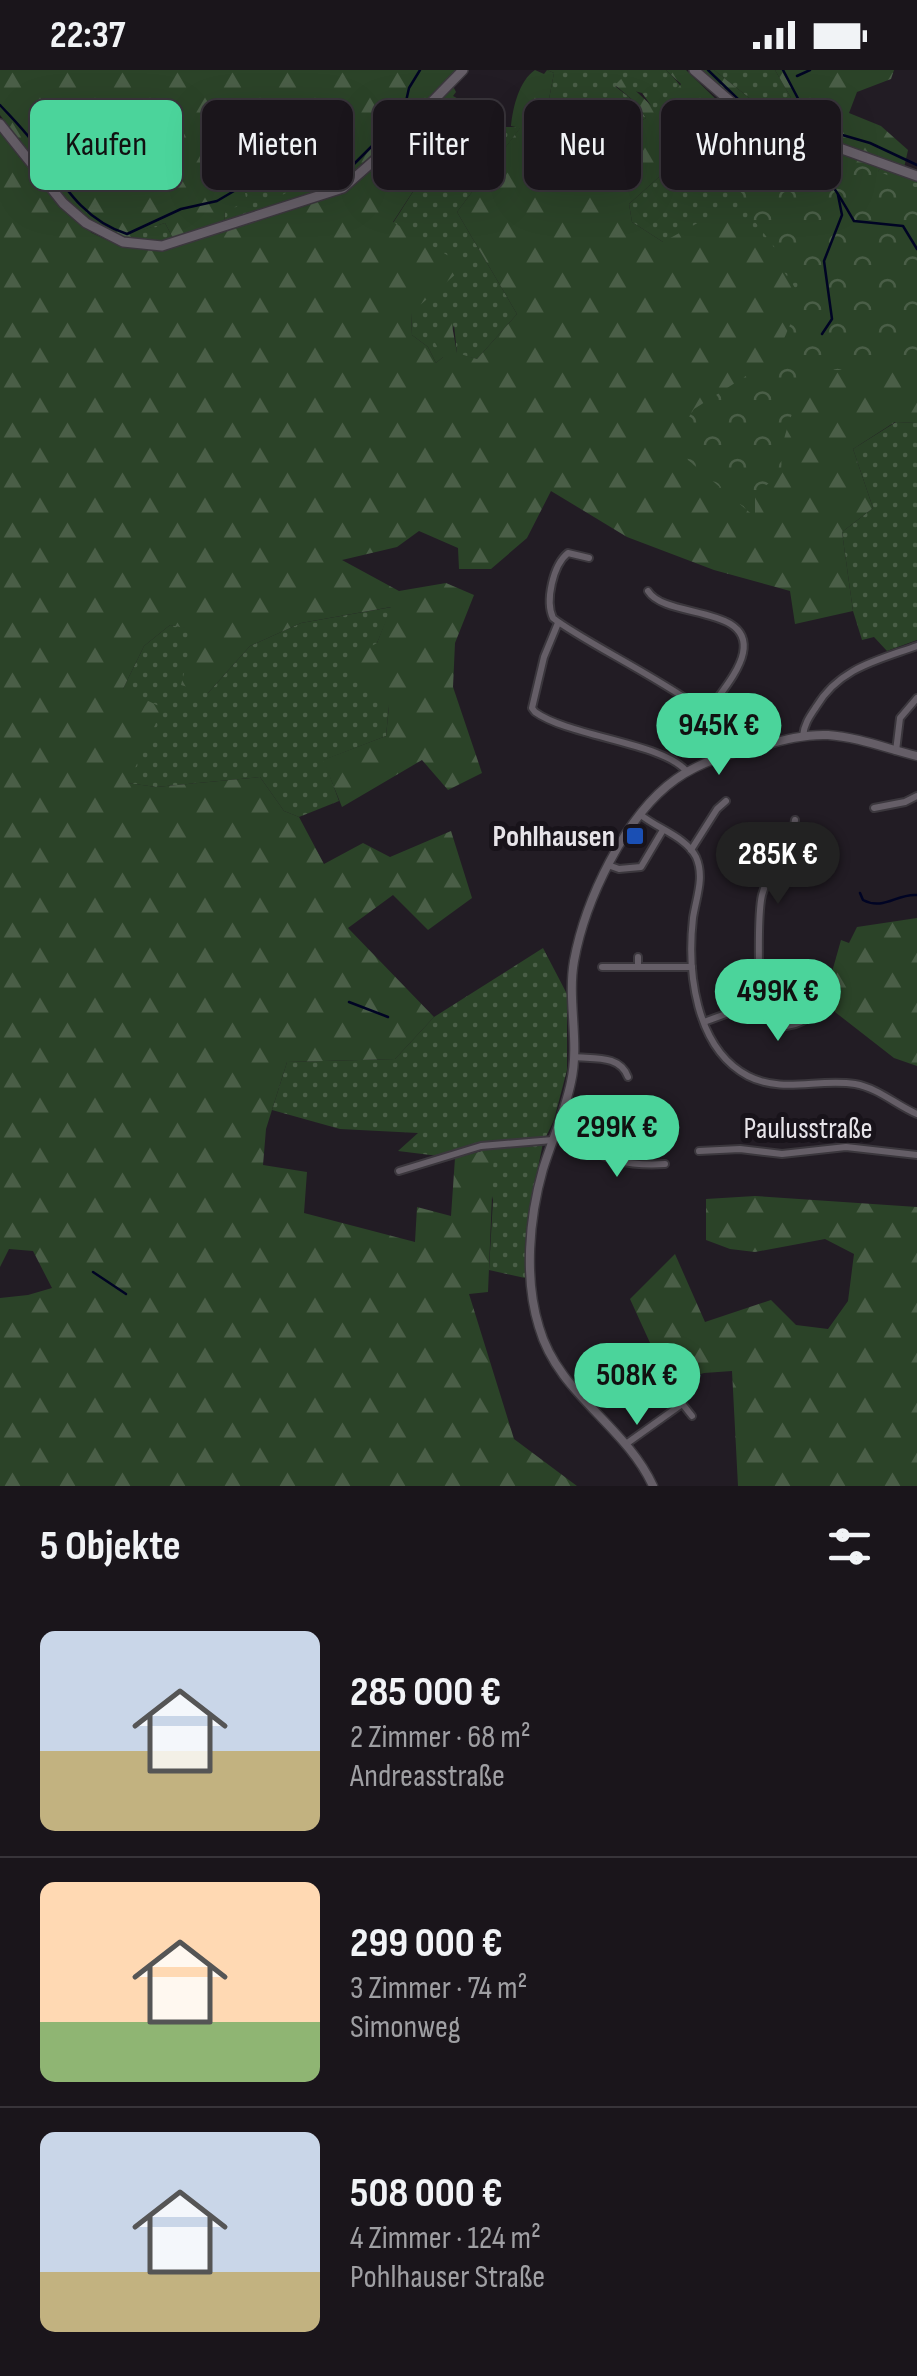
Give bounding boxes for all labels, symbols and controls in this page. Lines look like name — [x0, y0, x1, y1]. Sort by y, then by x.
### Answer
text: 22:37 — [50, 13, 125, 58]
chip: Kaufen — [30, 100, 182, 190]
chip: Mieten — [202, 100, 353, 190]
chip: Filter — [373, 100, 504, 190]
chip: Neu — [524, 100, 641, 190]
chip: Wohnung — [661, 100, 841, 190]
pin: 945K € — [638, 693, 800, 778]
text: 945K € — [678, 706, 760, 745]
place label: Pohlhausen — [493, 819, 615, 855]
pin: 285K € — [697, 822, 859, 907]
marker: Pohlhausen — [624, 825, 646, 847]
text: 285K € — [738, 835, 818, 874]
pin: 499K € — [697, 959, 859, 1044]
text: 499K € — [737, 972, 819, 1011]
pin: 299K € — [536, 1095, 698, 1180]
text: 299K € — [576, 1108, 658, 1147]
street label: Paulusstraße — [743, 1111, 873, 1147]
pin: 508K € — [556, 1343, 718, 1428]
text: 508K € — [596, 1356, 678, 1395]
icon: filters — [822, 1519, 877, 1574]
text: 5 Objekte — [40, 1521, 181, 1572]
text: 285 000 € — [350, 1667, 501, 1718]
icon: home — [120, 1671, 240, 1791]
text: 2 Zimmer · 68 m² — [350, 1718, 531, 1757]
text: Andreasstraße — [350, 1757, 505, 1796]
text: 299 000 € — [350, 1918, 503, 1969]
icon: home — [120, 1922, 240, 2042]
text: 3 Zimmer · 74 m² — [350, 1969, 528, 2008]
text: Simonweg — [350, 2008, 461, 2047]
text: 508 000 € — [350, 2168, 503, 2219]
icon: home — [120, 2172, 240, 2292]
text: 4 Zimmer · 124 m² — [350, 2219, 541, 2258]
text: Pohlhauser Straße — [350, 2258, 545, 2297]

